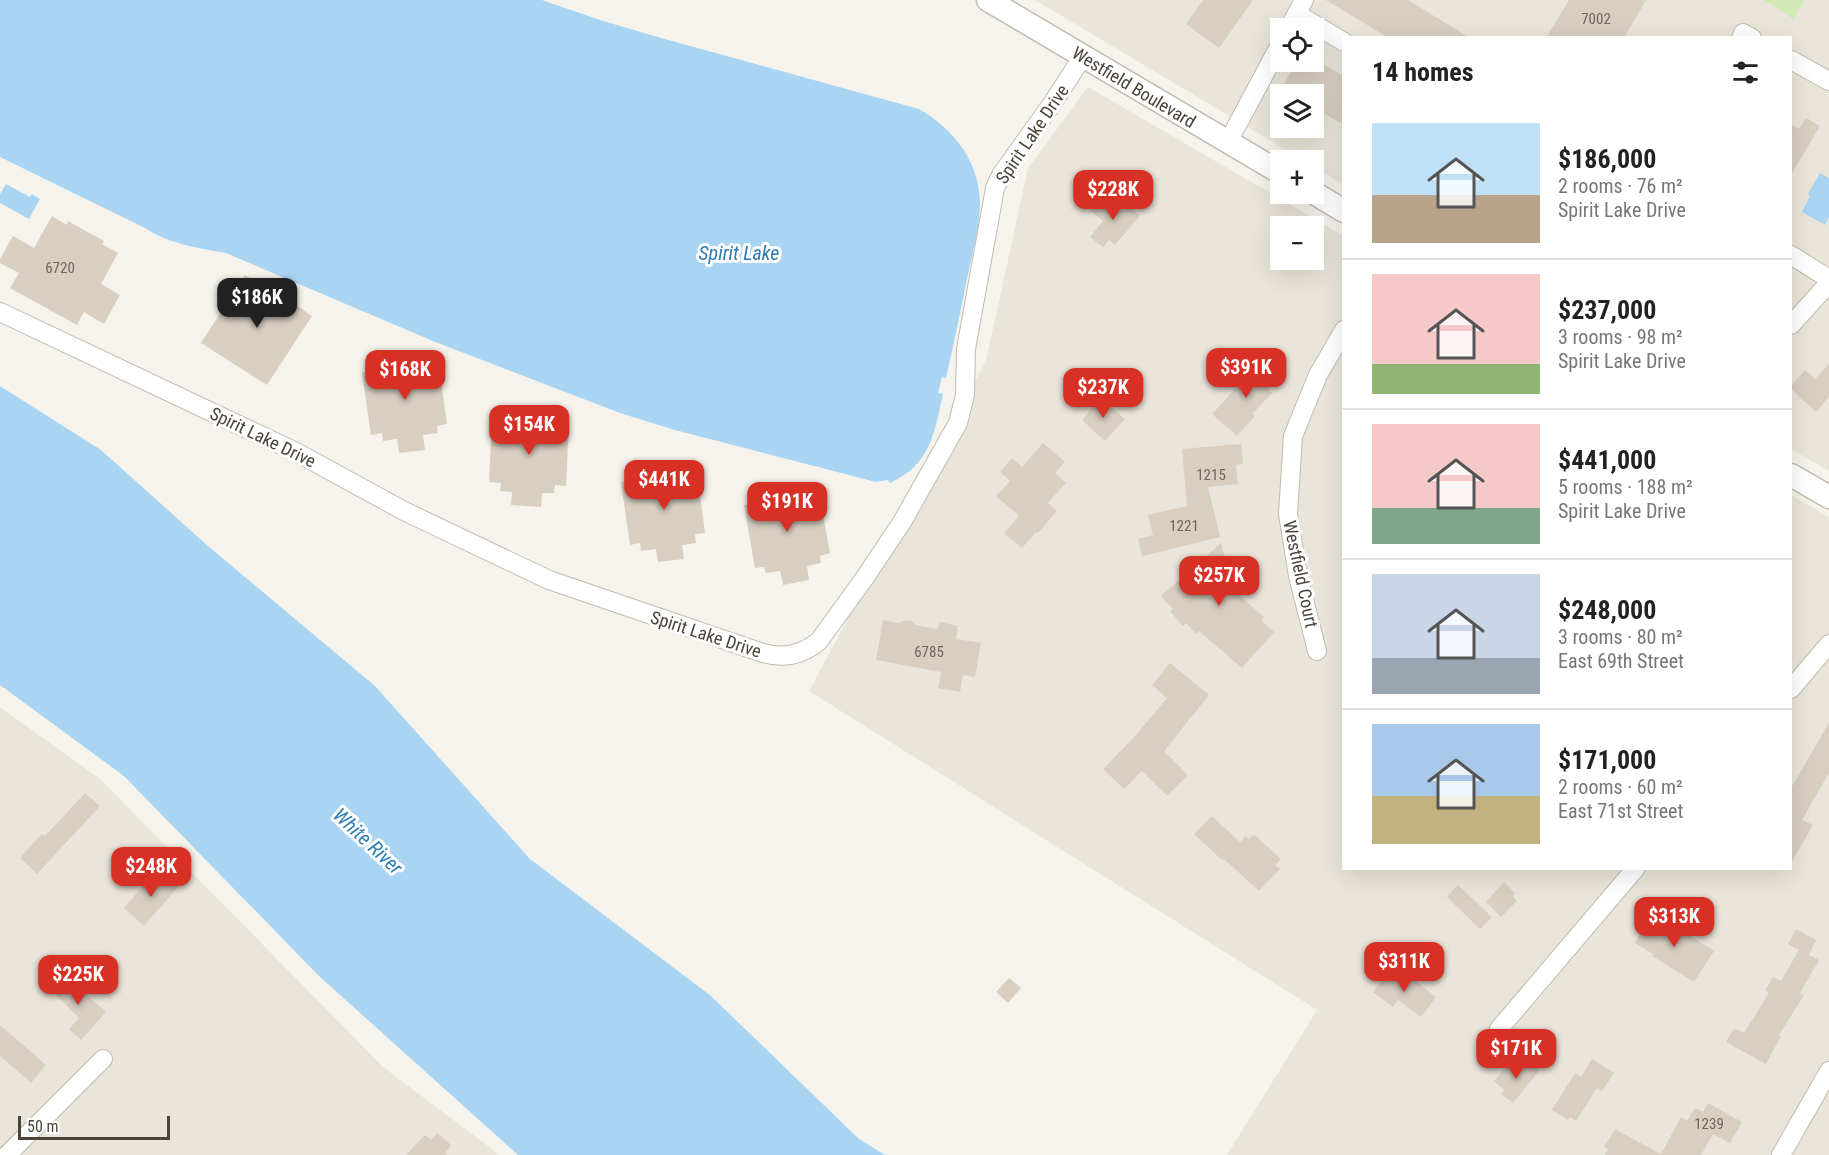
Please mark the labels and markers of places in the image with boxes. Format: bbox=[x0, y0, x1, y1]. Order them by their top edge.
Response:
pin: $228K bbox=[1071, 170, 1155, 221]
pin: $186K bbox=[215, 278, 299, 329]
pin: $391K bbox=[1204, 348, 1288, 399]
pin: $168K bbox=[363, 350, 447, 401]
pin: $237K bbox=[1061, 368, 1145, 419]
pin: $154K bbox=[487, 405, 571, 456]
pin: $441K bbox=[622, 460, 706, 511]
pin: $191K bbox=[745, 482, 829, 533]
pin: $257K bbox=[1177, 556, 1261, 607]
pin: $248K bbox=[109, 847, 193, 898]
pin: $313K bbox=[1632, 897, 1716, 948]
pin: $311K bbox=[1362, 942, 1446, 993]
pin: $225K bbox=[36, 955, 120, 1006]
pin: $171K bbox=[1474, 1029, 1558, 1080]

